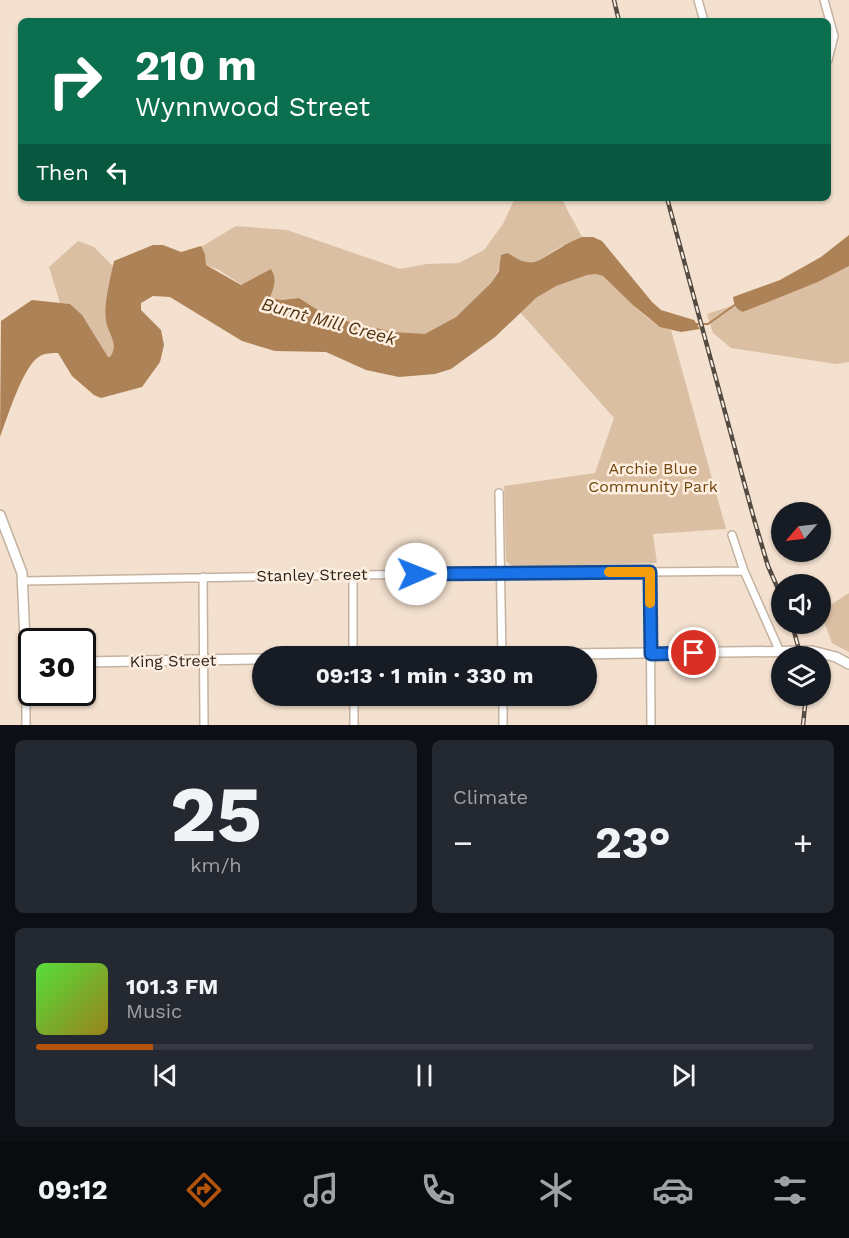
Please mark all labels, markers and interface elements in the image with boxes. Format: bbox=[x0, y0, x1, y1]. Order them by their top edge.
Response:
text: 210 m bbox=[135, 41, 257, 90]
icon: right bbox=[36, 42, 114, 120]
text: Wynnwood Street bbox=[135, 91, 370, 123]
icon: left bbox=[101, 156, 134, 189]
text: Then bbox=[36, 160, 89, 185]
water label: Burnt Mill Creek bbox=[259, 293, 400, 349]
park label: Archie Blue Community Park bbox=[588, 459, 718, 496]
north arrow bbox=[771, 502, 831, 562]
map controls bbox=[771, 502, 831, 706]
position arrow bbox=[384, 542, 448, 606]
street label: Stanley Street bbox=[256, 565, 368, 585]
button: sound bbox=[771, 574, 831, 634]
pin bbox=[668, 627, 719, 678]
speed limit sign: 30 bbox=[18, 628, 96, 706]
icon: arrive bbox=[677, 636, 710, 669]
button: layers bbox=[771, 646, 831, 706]
street label: King Street bbox=[129, 651, 217, 671]
text: 09:13 · 1 min · 330 m bbox=[316, 663, 533, 688]
text: 25 bbox=[170, 768, 262, 860]
text: Climate bbox=[453, 785, 528, 809]
text: 23° bbox=[595, 816, 671, 869]
text: − bbox=[453, 823, 473, 862]
text: + bbox=[793, 823, 813, 862]
text: km/h bbox=[190, 853, 242, 877]
text: 101.3 FM bbox=[126, 974, 218, 999]
text: Music bbox=[126, 999, 182, 1023]
icon: previous bbox=[149, 1059, 182, 1092]
icon: pause bbox=[408, 1059, 441, 1092]
icon: next bbox=[667, 1059, 700, 1092]
icon: directions bbox=[183, 1169, 225, 1211]
icon: music bbox=[300, 1169, 342, 1211]
icon: phone bbox=[417, 1169, 459, 1211]
icon: climate bbox=[535, 1169, 577, 1211]
icon: car bbox=[652, 1169, 694, 1211]
icon: filters bbox=[769, 1169, 811, 1211]
text: 09:12 bbox=[38, 1174, 108, 1206]

